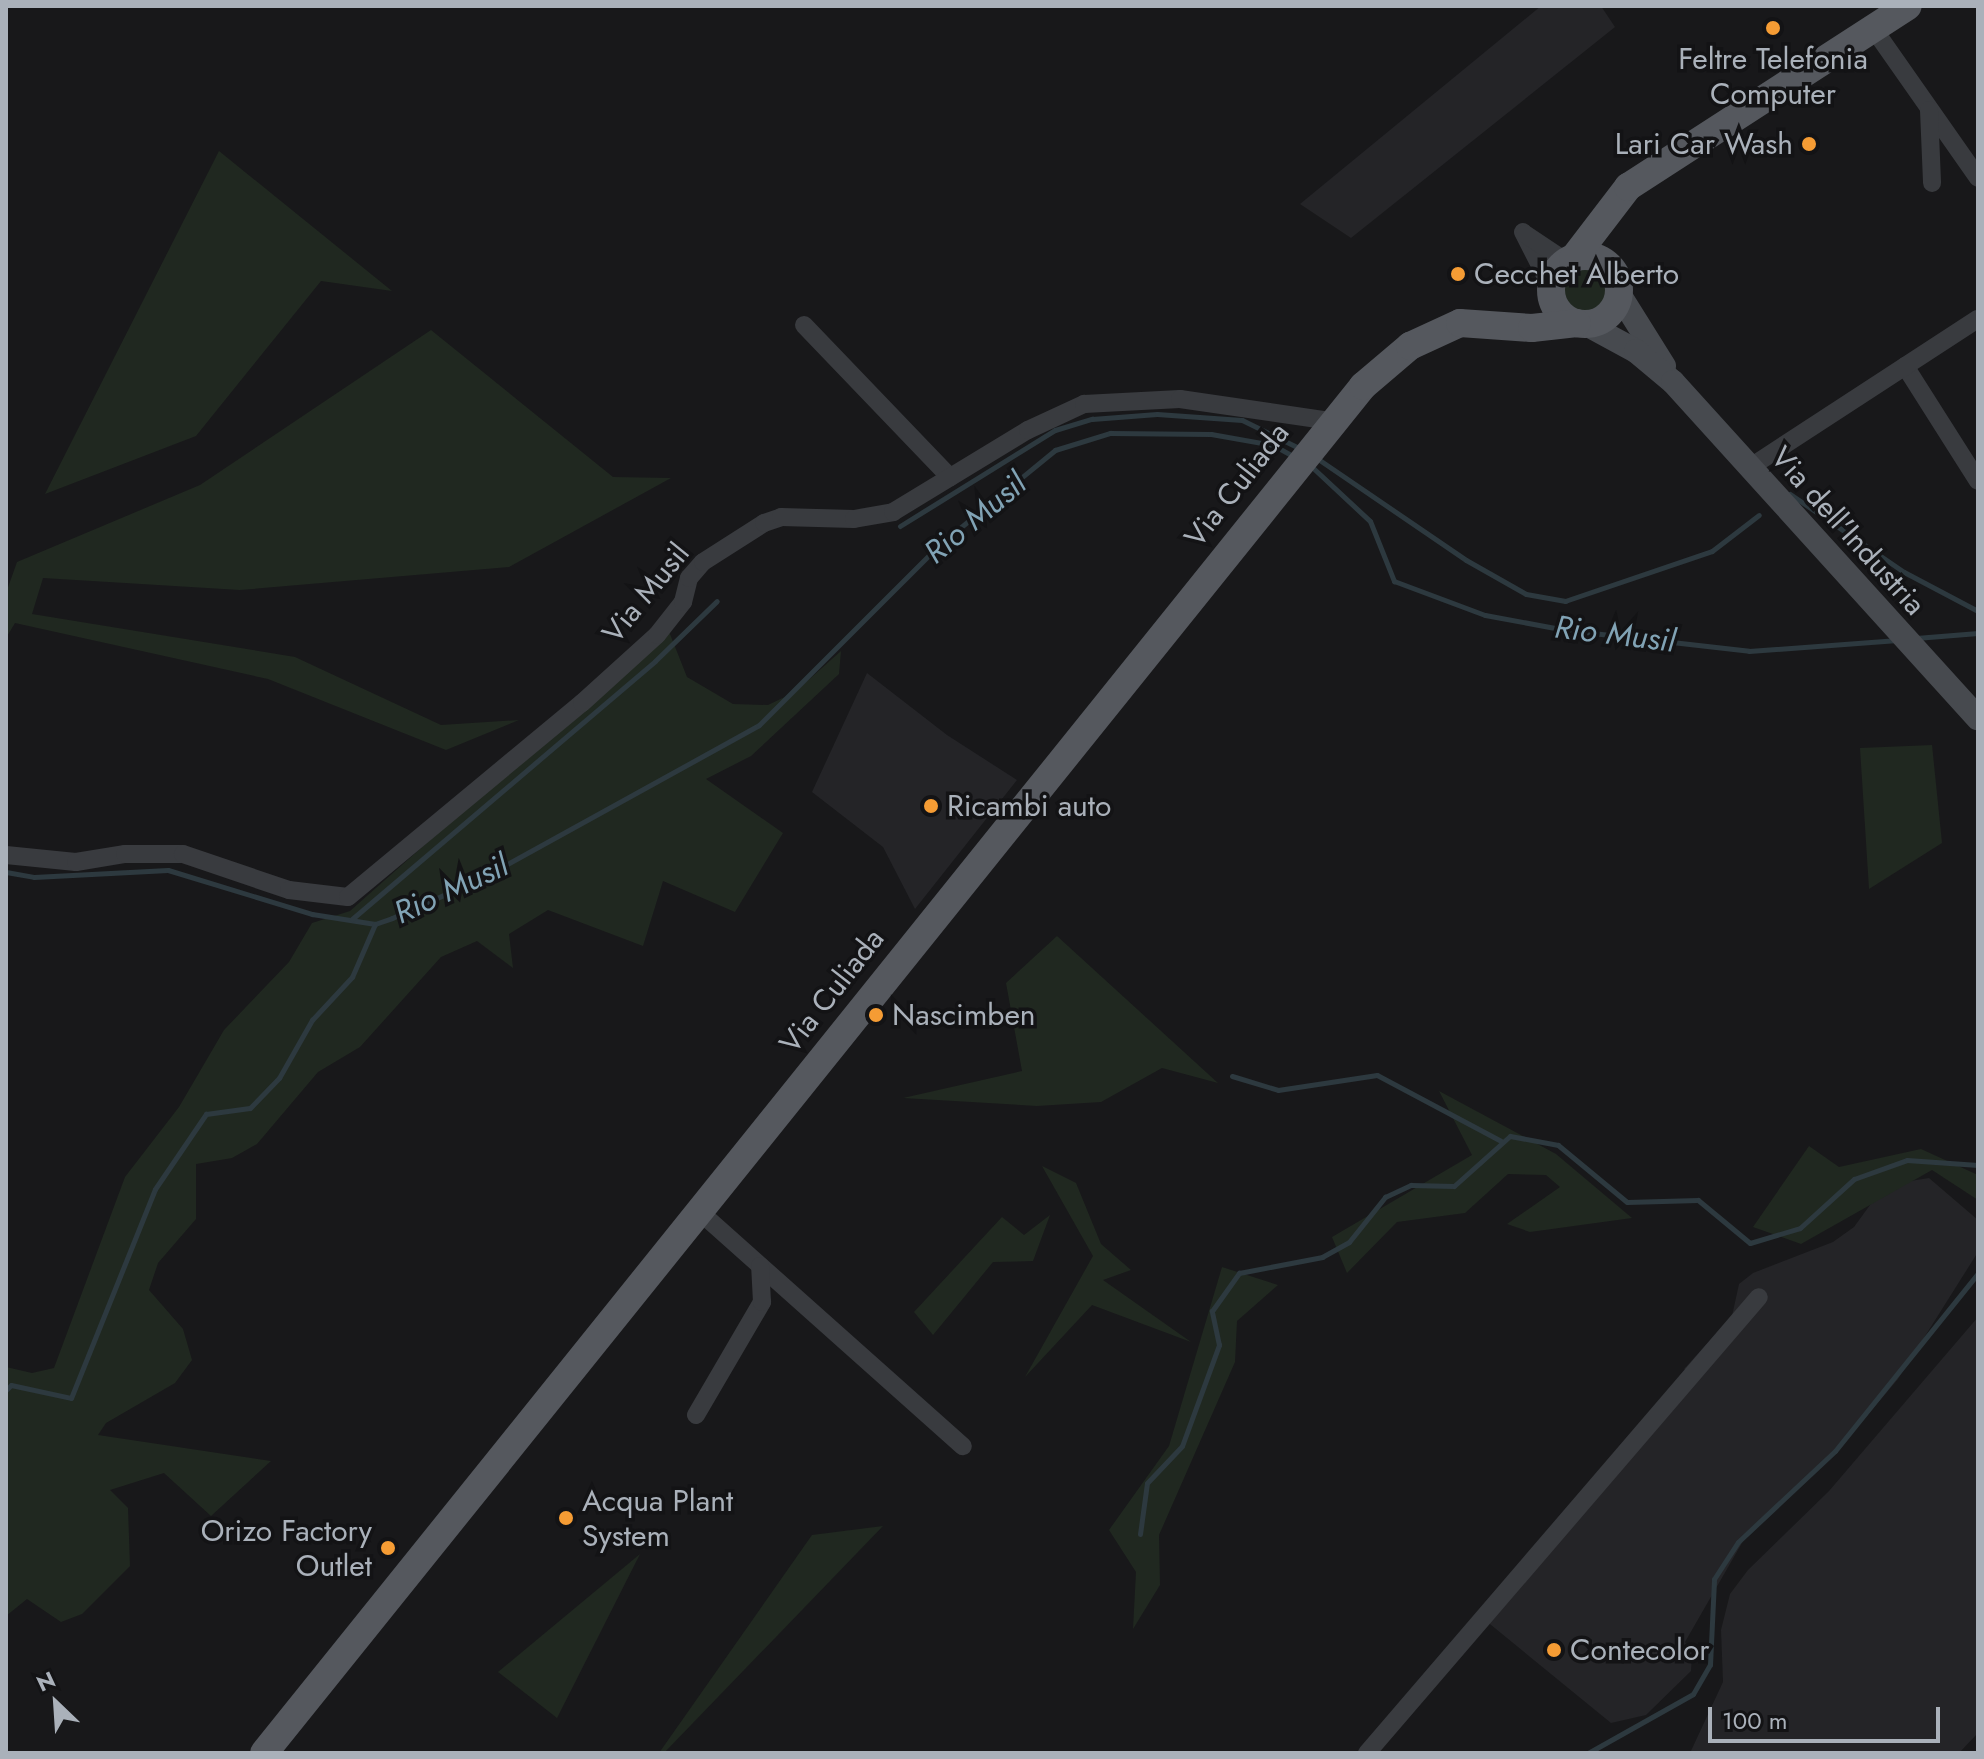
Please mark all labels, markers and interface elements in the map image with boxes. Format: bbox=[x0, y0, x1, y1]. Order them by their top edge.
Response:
marker: Feltre Telefonia Computer bbox=[1764, 19, 1782, 37]
place label: Feltre Telefonia Computer bbox=[1678, 41, 1868, 112]
place label: Lari Car Wash bbox=[1615, 126, 1793, 162]
marker: Lari Car Wash bbox=[1800, 135, 1818, 153]
place label: Cecchet Alberto bbox=[1474, 256, 1679, 292]
marker: Cecchet Alberto bbox=[1449, 265, 1467, 283]
street label: Via Culiada bbox=[1177, 416, 1297, 554]
street label: Via dell'Industria bbox=[1763, 440, 1933, 622]
water label: Rio Musil bbox=[916, 464, 1034, 572]
street label: Via Musil bbox=[595, 536, 697, 650]
water label: Rio Musil bbox=[1553, 608, 1677, 660]
place label: Ricambi auto bbox=[947, 788, 1111, 824]
marker: Ricambi auto bbox=[922, 797, 940, 815]
water label: Rio Musil bbox=[388, 846, 514, 932]
street label: Via Culiada bbox=[772, 922, 892, 1060]
place label: Nascimben bbox=[892, 997, 1036, 1033]
marker: Nascimben bbox=[867, 1006, 885, 1024]
place label: Acqua Plant System bbox=[582, 1483, 733, 1554]
marker: Acqua Plant System bbox=[557, 1509, 575, 1527]
place label: Orizo Factory Outlet bbox=[201, 1513, 372, 1584]
marker: Orizo Factory Outlet bbox=[379, 1539, 397, 1557]
place label: Contecolor bbox=[1570, 1632, 1710, 1668]
marker: Contecolor bbox=[1545, 1641, 1563, 1659]
north arrow bbox=[16, 1663, 96, 1743]
text: N bbox=[31, 1663, 61, 1699]
scale bar bbox=[1712, 1691, 1944, 1741]
text: 100 m bbox=[1722, 1703, 1788, 1738]

